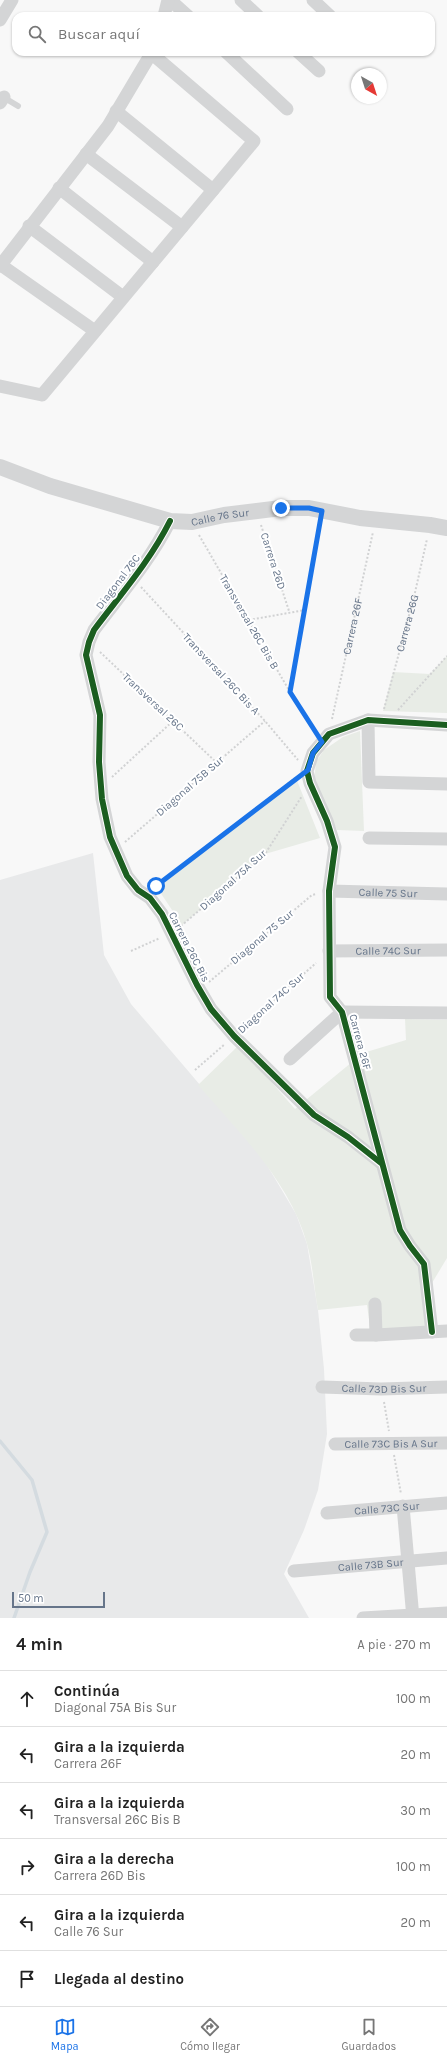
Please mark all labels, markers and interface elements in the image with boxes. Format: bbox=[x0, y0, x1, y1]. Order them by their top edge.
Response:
search box bbox=[12, 12, 435, 56]
icon: search bbox=[26, 23, 48, 45]
text: Buscar aquí bbox=[58, 25, 140, 43]
north arrow bbox=[351, 68, 387, 104]
route end bbox=[272, 499, 290, 517]
street label: Calle 76 Sur bbox=[190, 505, 250, 529]
street label: Carrera 26D bbox=[258, 531, 288, 591]
street label: Diagonal 76C bbox=[93, 552, 143, 612]
street label: Transversal 26C Bis B bbox=[217, 572, 282, 672]
street label: Carrera 26G bbox=[393, 593, 421, 653]
street label: Carrera 26F bbox=[340, 596, 365, 656]
street label: Transversal 26C Bis A bbox=[180, 631, 263, 718]
street label: Transversal 26C bbox=[120, 670, 187, 734]
street label: Diagonal 75B Sur bbox=[154, 753, 226, 819]
street label: Diagonal 75A Sur bbox=[197, 847, 269, 913]
route start bbox=[147, 877, 165, 895]
street label: Calle 75 Sur bbox=[359, 885, 417, 900]
street label: Diagonal 75 Sur bbox=[228, 907, 296, 967]
street label: Carrera 26C Bis bbox=[166, 910, 212, 984]
street label: Calle 74C Sur bbox=[355, 944, 421, 957]
street label: Diagonal 74C Sur bbox=[235, 970, 307, 1036]
street label: Carrera 26F bbox=[346, 1013, 374, 1072]
street label: Calle 73D Bis Sur bbox=[341, 1381, 427, 1396]
street label: Calle 73C Bis A Sur bbox=[344, 1437, 438, 1450]
street label: Calle 73C Sur bbox=[354, 1499, 420, 1517]
street label: Calle 73B Sur bbox=[337, 1555, 404, 1574]
scale bar bbox=[12, 1590, 105, 1609]
text: 50 m bbox=[18, 1592, 44, 1605]
text: 4 min bbox=[16, 1634, 63, 1654]
text: A pie · 270 m bbox=[357, 1637, 431, 1652]
text: Continúa bbox=[54, 1682, 120, 1700]
icon: ahead bbox=[16, 1688, 38, 1710]
text: 100 m bbox=[396, 1691, 431, 1706]
text: Diagonal 75A Bis Sur bbox=[54, 1700, 176, 1715]
text: Gira a la izquierda bbox=[54, 1738, 185, 1756]
icon: left bbox=[16, 1744, 38, 1766]
text: 20 m bbox=[401, 1747, 431, 1762]
text: Carrera 26F bbox=[54, 1756, 122, 1771]
text: Gira a la izquierda bbox=[54, 1794, 185, 1812]
icon: left bbox=[16, 1800, 38, 1822]
text: 30 m bbox=[400, 1803, 431, 1818]
text: Transversal 26C Bis B bbox=[54, 1812, 181, 1827]
text: Gira a la derecha bbox=[54, 1850, 174, 1868]
icon: right bbox=[16, 1856, 38, 1878]
text: 100 m bbox=[396, 1859, 431, 1874]
text: Carrera 26D Bis bbox=[54, 1868, 146, 1883]
text: Gira a la izquierda bbox=[54, 1906, 185, 1924]
icon: left bbox=[16, 1912, 38, 1934]
text: 20 m bbox=[401, 1915, 431, 1930]
text: Calle 76 Sur bbox=[54, 1924, 123, 1939]
icon: arrive bbox=[16, 1968, 38, 1990]
text: Llegada al destino bbox=[54, 1970, 184, 1988]
tab: Mapa bbox=[51, 2016, 79, 2053]
tab: Cómo llegar bbox=[180, 2016, 240, 2053]
tab: Guardados bbox=[342, 2016, 396, 2053]

